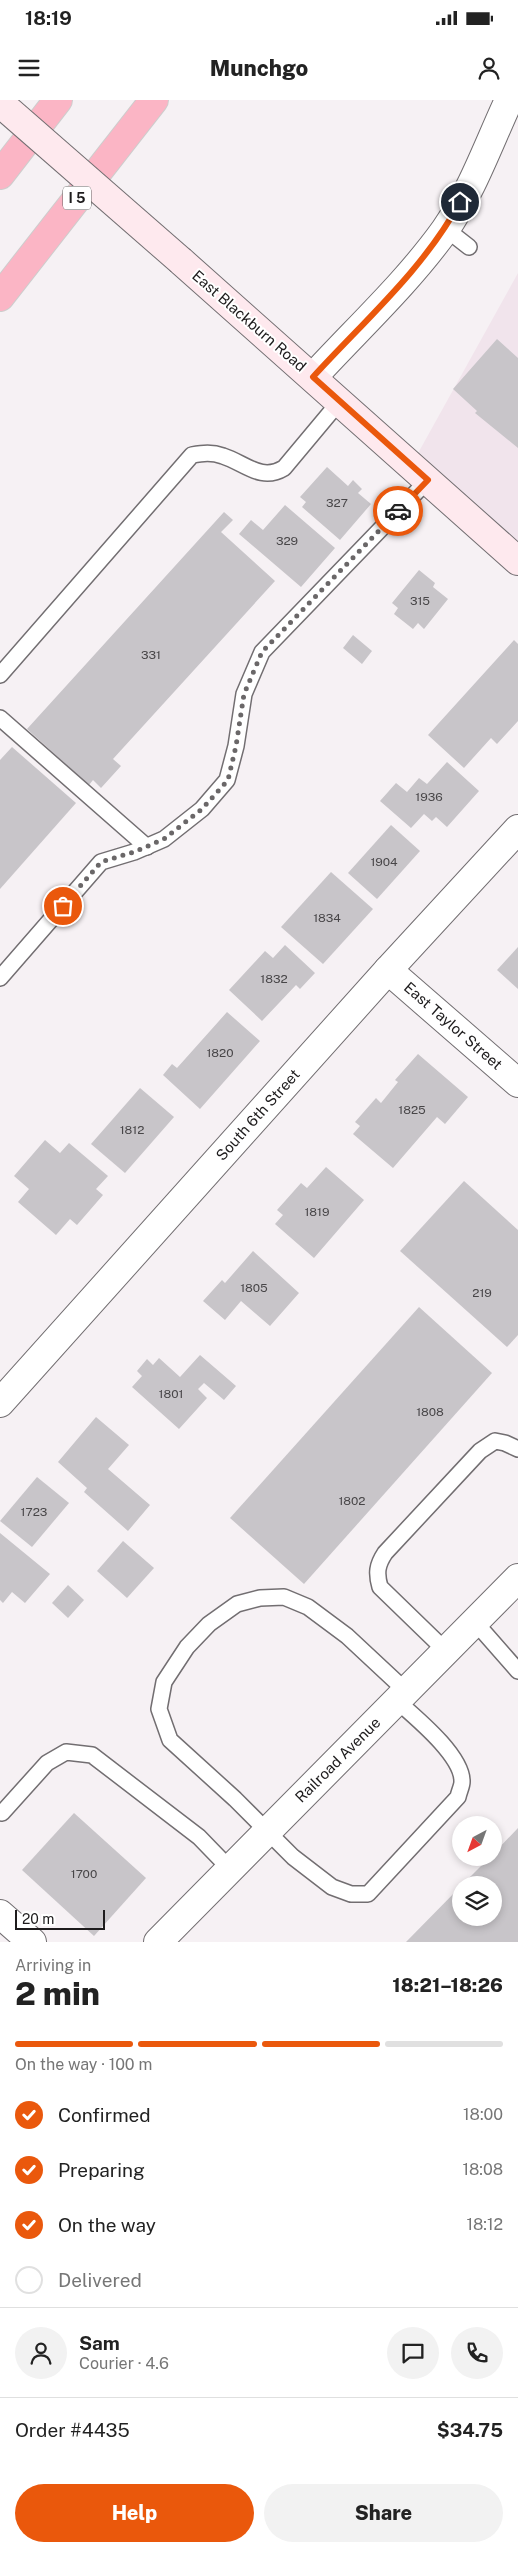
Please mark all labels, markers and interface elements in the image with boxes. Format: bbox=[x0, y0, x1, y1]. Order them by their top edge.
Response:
text: 18:19 bbox=[25, 7, 72, 29]
icon: menu bbox=[15, 54, 43, 82]
icon: person bbox=[475, 54, 503, 82]
text: Munchgo bbox=[210, 55, 308, 81]
pin bbox=[439, 181, 481, 223]
road number: I 5 bbox=[63, 186, 91, 210]
icon: home bbox=[446, 188, 474, 216]
street label: East Blackburn Road bbox=[189, 267, 310, 375]
courier bbox=[373, 486, 423, 536]
house number: 327 bbox=[326, 496, 348, 510]
icon: car bbox=[384, 497, 412, 525]
house number: 329 bbox=[276, 534, 298, 548]
house number: 315 bbox=[410, 594, 430, 608]
house number: 331 bbox=[141, 648, 161, 662]
house number: 1936 bbox=[415, 790, 443, 804]
house number: 1904 bbox=[370, 855, 398, 869]
pin bbox=[42, 885, 84, 927]
icon: bag bbox=[49, 892, 77, 920]
house number: 1834 bbox=[313, 911, 341, 925]
house number: 1832 bbox=[260, 972, 288, 986]
street label: East Taylor Street bbox=[401, 978, 506, 1073]
house number: 1820 bbox=[206, 1046, 234, 1060]
street label: South 6th Street bbox=[212, 1066, 303, 1164]
house number: 1825 bbox=[398, 1103, 426, 1117]
house number: 1812 bbox=[120, 1123, 144, 1137]
house number: 1819 bbox=[304, 1205, 330, 1219]
house number: 1805 bbox=[240, 1281, 268, 1295]
house number: 219 bbox=[472, 1286, 492, 1300]
house number: 1801 bbox=[159, 1387, 183, 1401]
house number: 1808 bbox=[416, 1405, 444, 1419]
house number: 1802 bbox=[338, 1494, 366, 1508]
house number: 1723 bbox=[21, 1505, 47, 1519]
street label: Railroad Avenue bbox=[292, 1714, 384, 1806]
north arrow bbox=[452, 1816, 502, 1866]
map controls bbox=[452, 1816, 502, 1926]
house number: 1700 bbox=[71, 1867, 97, 1881]
button: layers bbox=[452, 1876, 502, 1926]
scale bar bbox=[15, 1907, 105, 1930]
text: 20 m bbox=[22, 1911, 54, 1927]
text: Arriving in bbox=[15, 1956, 91, 1975]
text: 18:21–18:26 bbox=[392, 1974, 503, 1996]
text: 2 min bbox=[15, 1975, 100, 2012]
text: On the way · 100 m bbox=[15, 2055, 152, 2074]
icon: check bbox=[15, 2101, 43, 2129]
text: Confirmed bbox=[58, 2104, 151, 2126]
text: 18:00 bbox=[463, 2105, 503, 2124]
icon: check bbox=[15, 2156, 43, 2184]
text: Preparing bbox=[58, 2159, 145, 2181]
text: 18:08 bbox=[462, 2160, 503, 2179]
icon: check bbox=[15, 2211, 43, 2239]
text: On the way bbox=[58, 2214, 156, 2236]
text: 18:12 bbox=[466, 2215, 503, 2234]
text: Delivered bbox=[58, 2269, 142, 2291]
button: person bbox=[15, 2327, 67, 2379]
button: chat bbox=[387, 2327, 439, 2379]
button: phone bbox=[451, 2327, 503, 2379]
text: Sam bbox=[79, 2332, 120, 2354]
text: Courier · 4.6 bbox=[79, 2354, 169, 2373]
text: Order #4435 bbox=[15, 2419, 130, 2441]
text: $34.75 bbox=[437, 2419, 503, 2441]
button: Help bbox=[15, 2484, 254, 2542]
button: Share bbox=[264, 2484, 503, 2542]

